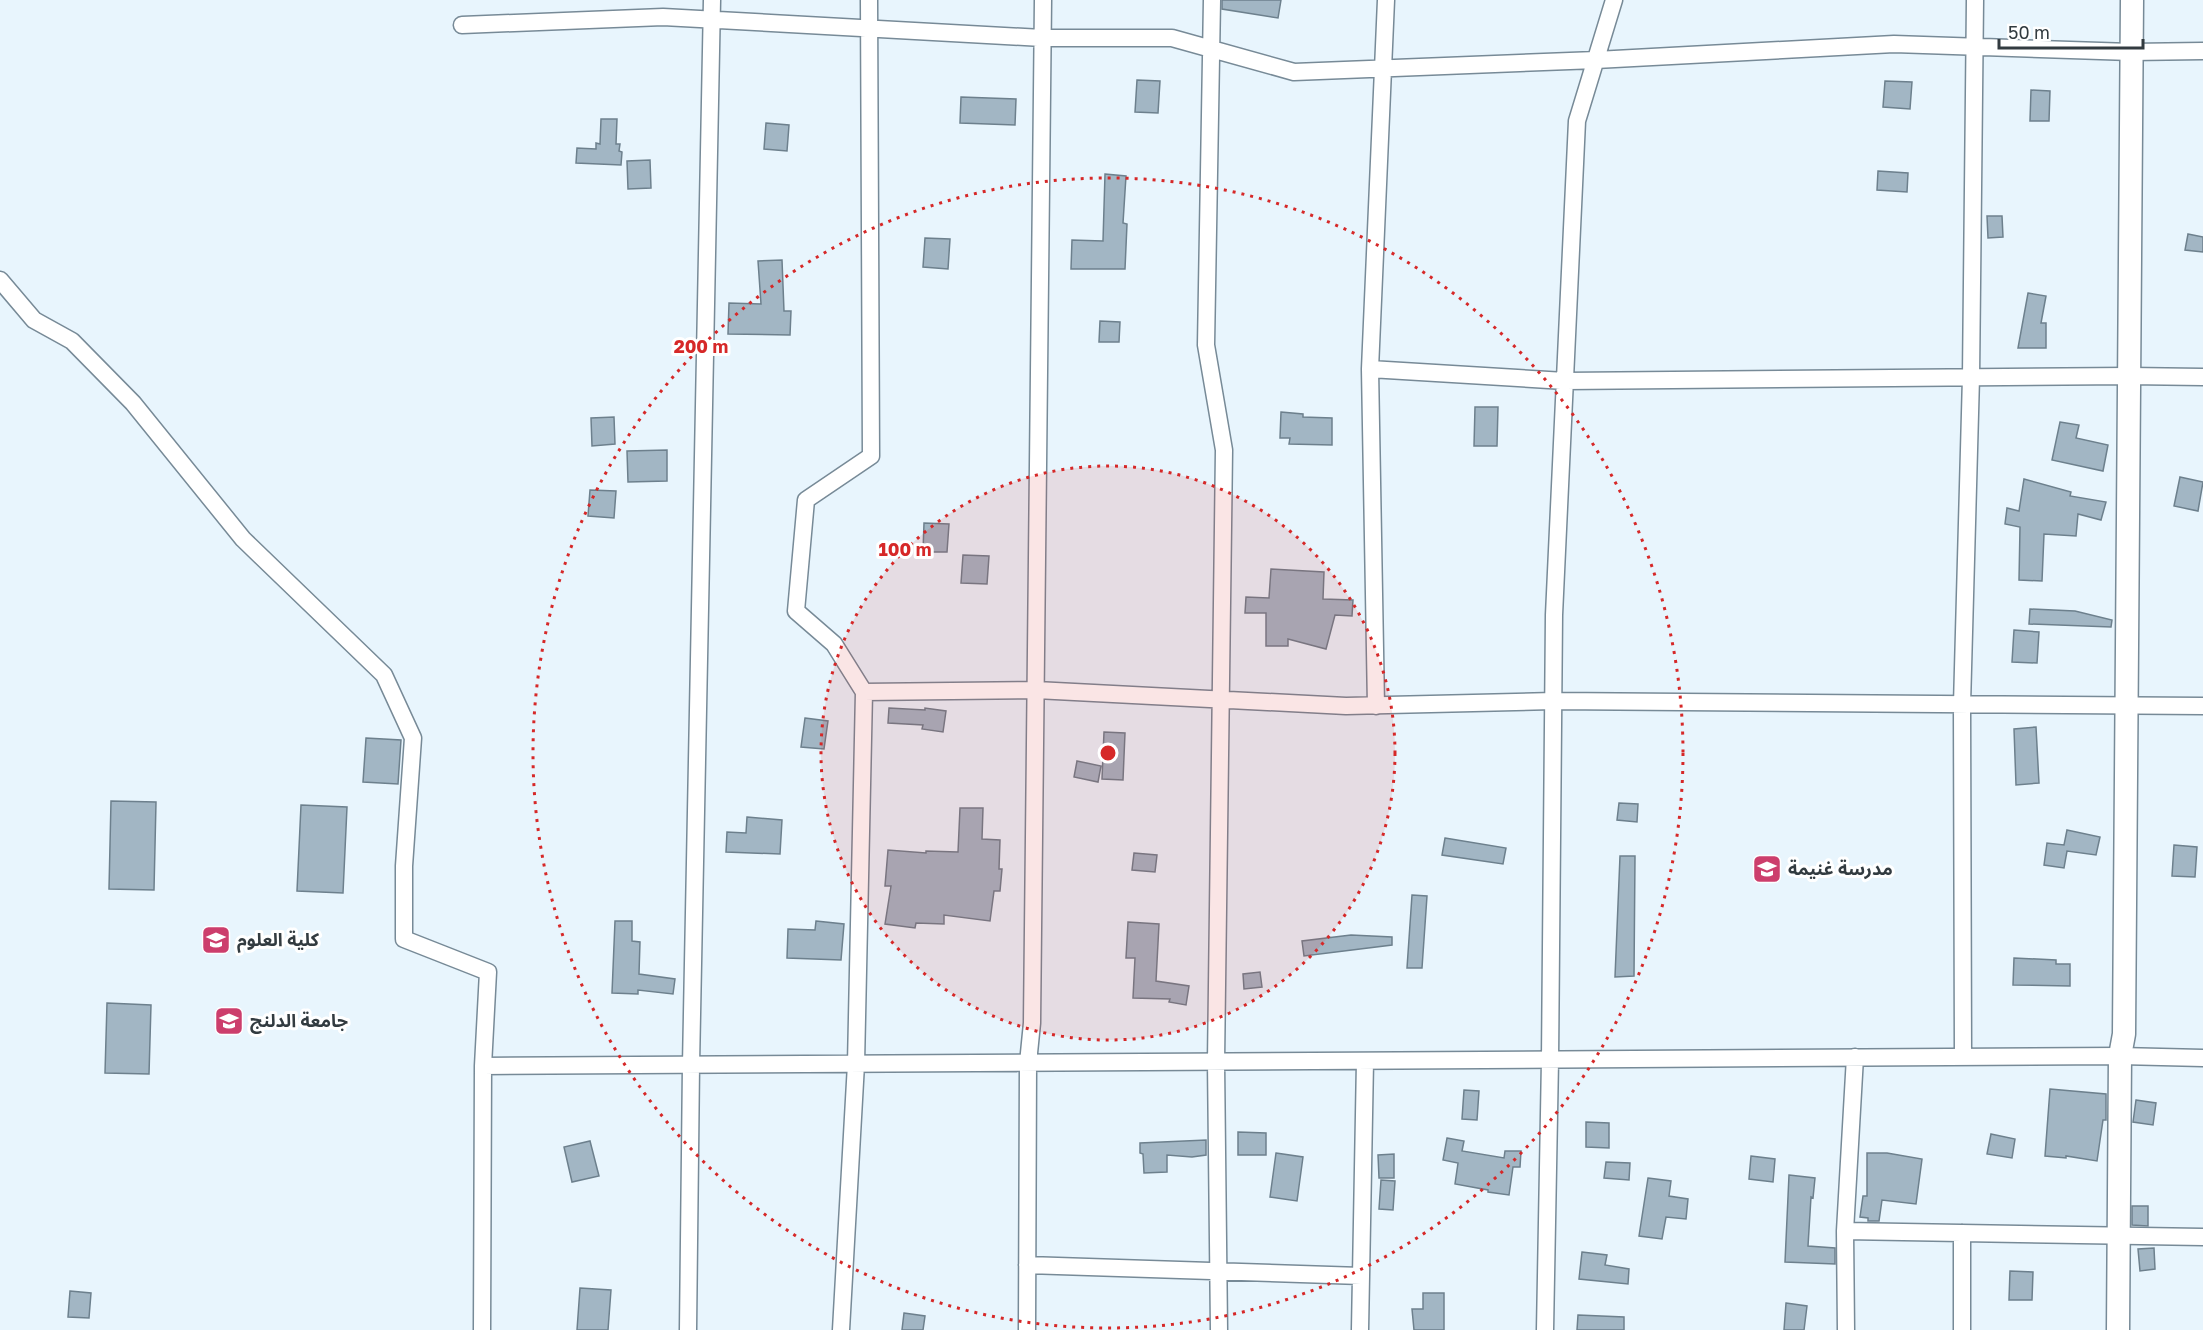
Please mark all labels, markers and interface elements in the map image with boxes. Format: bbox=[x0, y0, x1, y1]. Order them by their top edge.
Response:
scale bar bbox=[1999, 12, 2143, 50]
text: 50 m bbox=[2008, 21, 2050, 43]
text: 200 m bbox=[674, 335, 728, 357]
text: 100 m bbox=[879, 538, 931, 560]
centre of rings bbox=[1098, 743, 1118, 763]
school or university icon: مدرسة غنيمة bbox=[1751, 853, 1783, 885]
place label: مدرسة غنيمة bbox=[1788, 857, 1893, 880]
school or university icon: كلية العلوم bbox=[200, 924, 232, 956]
place label: كلية العلوم bbox=[237, 928, 320, 953]
school or university icon: جامعة الدلنج bbox=[213, 1005, 245, 1037]
place label: جامعة الدلنج bbox=[250, 1009, 348, 1034]

